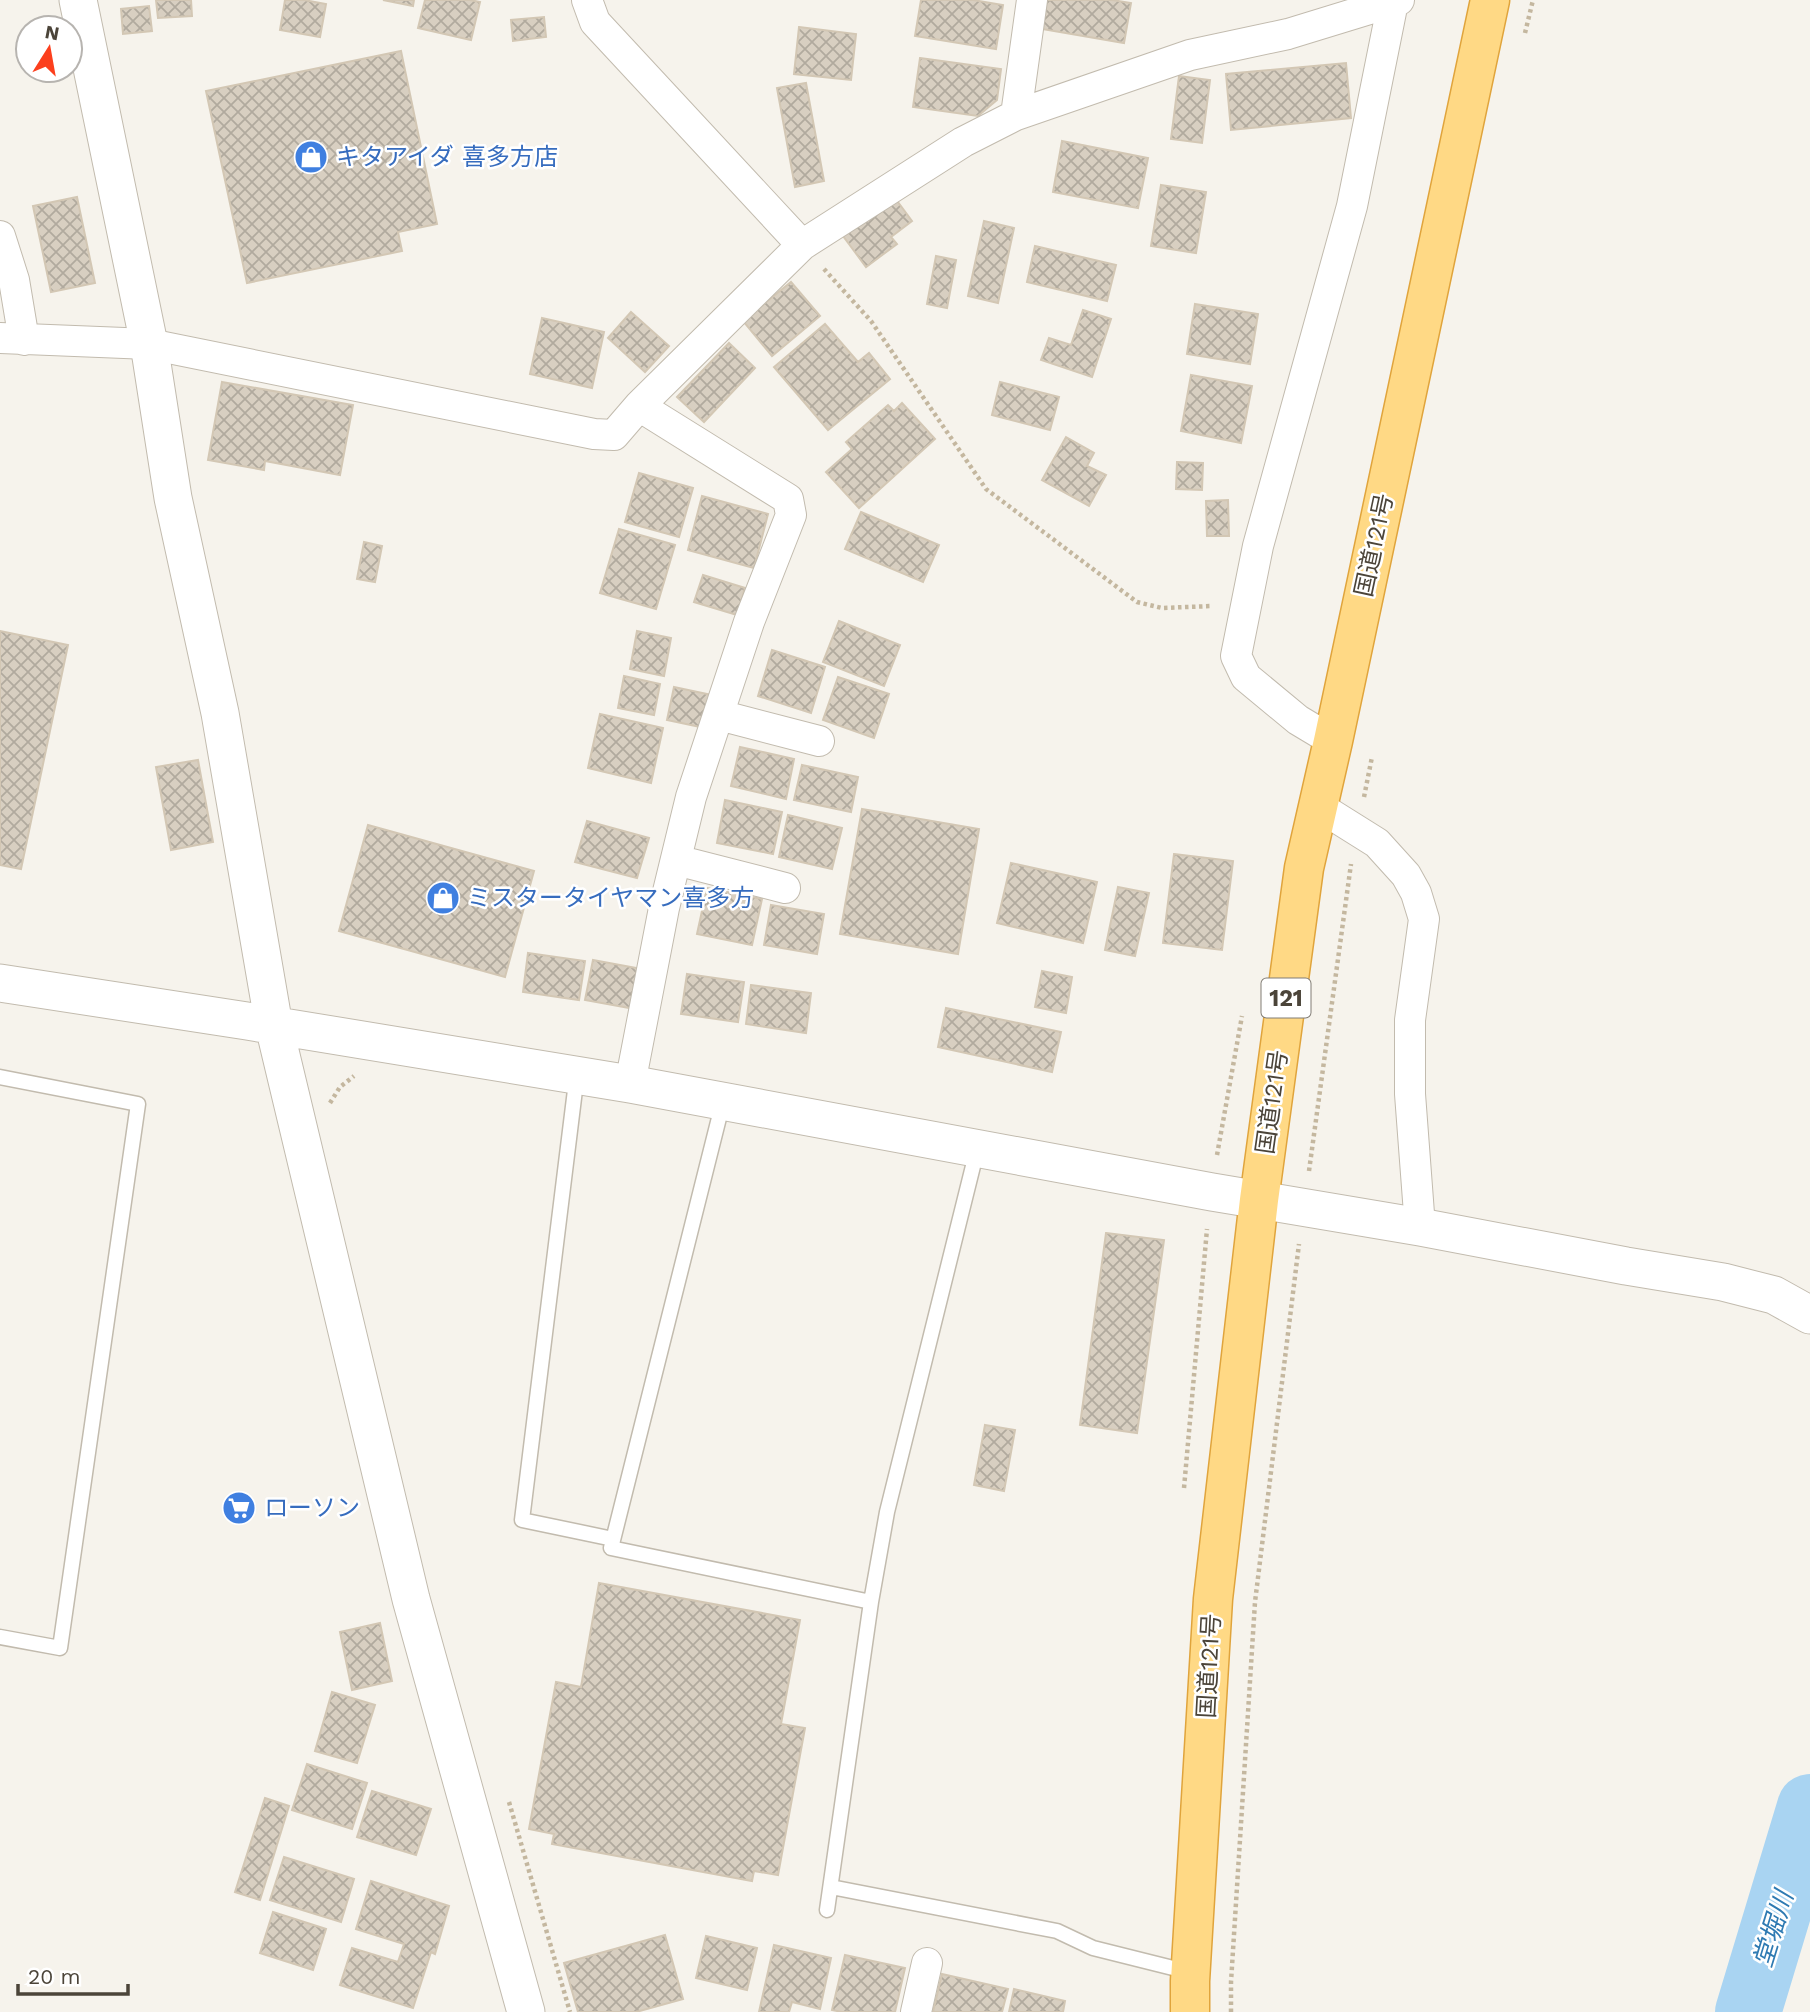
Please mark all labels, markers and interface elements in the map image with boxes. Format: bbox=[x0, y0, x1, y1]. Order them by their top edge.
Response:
north arrow bbox=[14, 14, 84, 84]
text: N bbox=[43, 20, 61, 45]
shop icon: キタアイダ 喜多方店 bbox=[292, 138, 330, 176]
place label: キタアイダ 喜多方店 bbox=[336, 143, 558, 171]
street label: 国道121号 bbox=[1349, 491, 1399, 599]
shop icon: ミスタータイヤマン喜多方 bbox=[424, 879, 462, 917]
place label: ミスタータイヤマン喜多方 bbox=[467, 884, 754, 912]
road number: 121 bbox=[1262, 979, 1310, 1018]
street label: 国道121号 bbox=[1251, 1048, 1293, 1156]
supermarket icon: ローソン bbox=[220, 1489, 258, 1527]
place label: ローソン bbox=[264, 1494, 360, 1522]
street label: 国道121号 bbox=[1192, 1613, 1226, 1719]
water label: 堂堀川 bbox=[1747, 1884, 1800, 1971]
scale bar bbox=[18, 1952, 128, 1996]
text: 20 m bbox=[28, 1964, 80, 1989]

